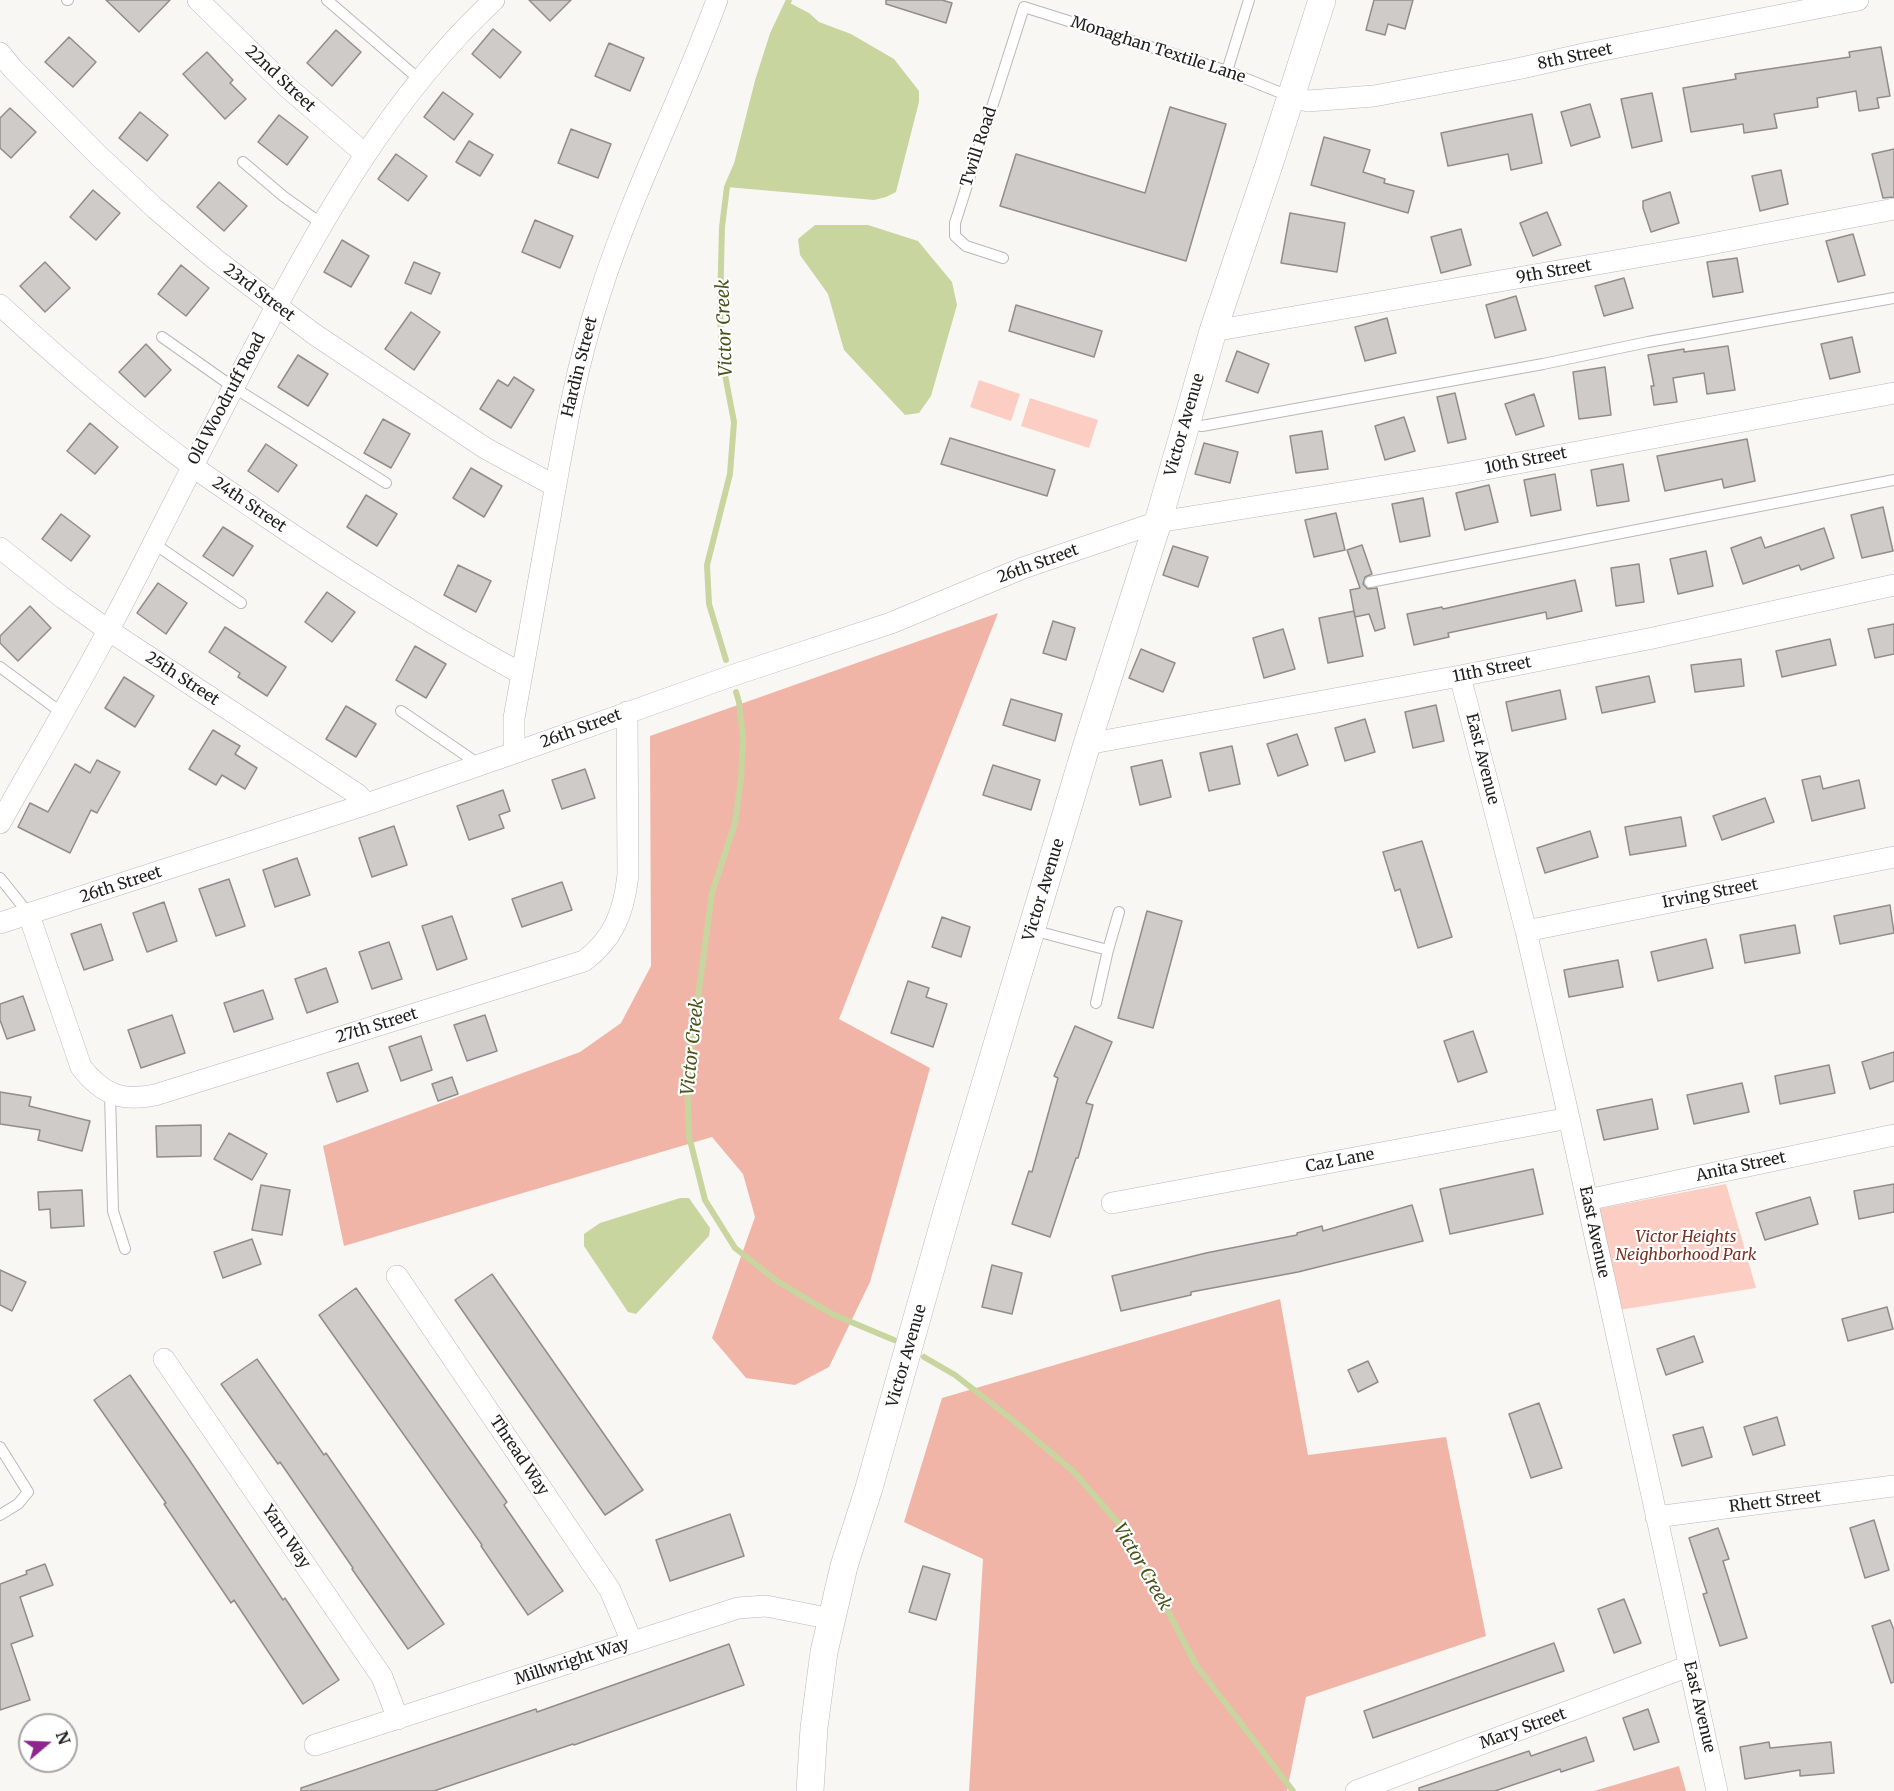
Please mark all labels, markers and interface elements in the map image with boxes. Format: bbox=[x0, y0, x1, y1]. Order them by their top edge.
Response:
street label: Monaghan Textile Lane bbox=[1068, 13, 1248, 87]
street label: 8th Street bbox=[1536, 40, 1614, 74]
street label: 22nd Street bbox=[241, 42, 319, 116]
street label: Twill Road bbox=[957, 105, 1001, 189]
street label: 9th Street bbox=[1515, 256, 1593, 288]
street label: 23rd Street bbox=[220, 260, 298, 326]
water label: Victor Creek bbox=[713, 279, 737, 377]
street label: Hardin Street bbox=[558, 315, 602, 419]
street label: Old Woodruff Road bbox=[184, 330, 270, 468]
street label: Victor Avenue bbox=[1161, 371, 1209, 479]
street label: 10th Street bbox=[1483, 444, 1569, 478]
street label: 24th Street bbox=[208, 473, 290, 537]
street label: 26th Street bbox=[995, 540, 1081, 588]
street label: 25th Street bbox=[142, 648, 222, 710]
street label: 11th Street bbox=[1451, 653, 1533, 687]
street label: 26th Street bbox=[538, 705, 624, 753]
street label: East Avenue bbox=[1461, 711, 1503, 807]
street label: Victor Avenue bbox=[1019, 836, 1069, 944]
street label: 26th Street bbox=[78, 863, 164, 907]
street label: Irving Street bbox=[1660, 875, 1760, 913]
water label: Victor Creek bbox=[677, 998, 709, 1096]
street label: 27th Street bbox=[334, 1005, 420, 1047]
street label: Caz Lane bbox=[1304, 1145, 1376, 1177]
street label: Anita Street bbox=[1694, 1148, 1788, 1186]
street label: East Avenue bbox=[1575, 1184, 1613, 1280]
park label: Victor Heights Neighborhood Park bbox=[1616, 1227, 1756, 1265]
street label: Victor Avenue bbox=[883, 1302, 931, 1410]
street label: Thread Way bbox=[485, 1413, 553, 1499]
street label: Rhett Street bbox=[1728, 1487, 1822, 1517]
street label: Yarn Way bbox=[258, 1502, 314, 1572]
water label: Victor Creek bbox=[1108, 1520, 1176, 1614]
street label: Millwright Way bbox=[512, 1634, 632, 1690]
street label: East Avenue bbox=[1679, 1659, 1719, 1755]
street label: Mary Street bbox=[1477, 1704, 1569, 1754]
north arrow bbox=[18, 1713, 78, 1773]
text: N bbox=[52, 1729, 75, 1747]

